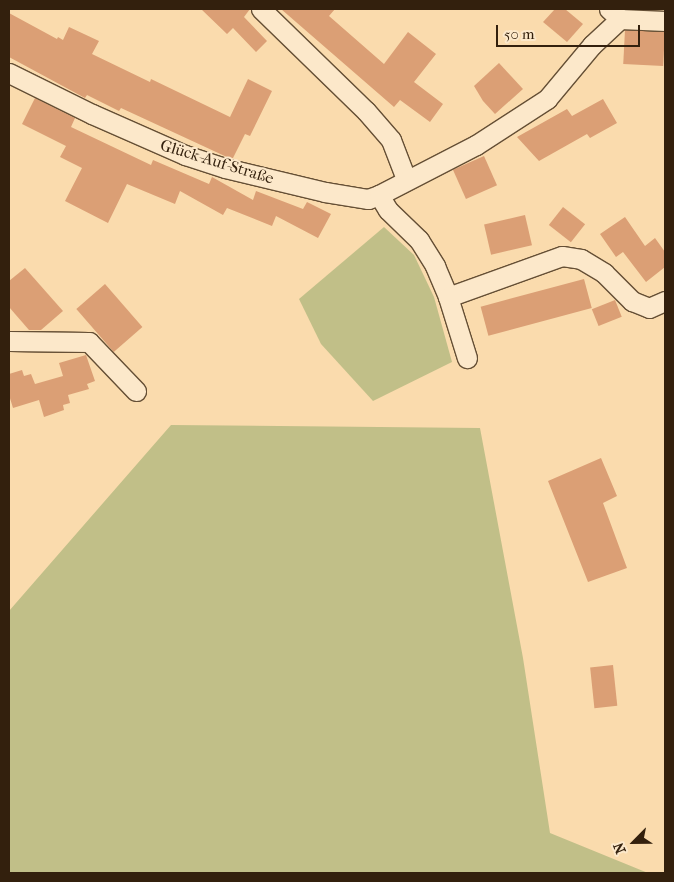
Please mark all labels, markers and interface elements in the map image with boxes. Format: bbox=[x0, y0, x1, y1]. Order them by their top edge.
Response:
scale bar bbox=[499, 15, 643, 47]
text: 50 m bbox=[504, 25, 534, 43]
street label: Glück-Auf-Straße bbox=[158, 136, 276, 188]
north arrow bbox=[609, 817, 659, 867]
text: N bbox=[610, 840, 630, 856]

